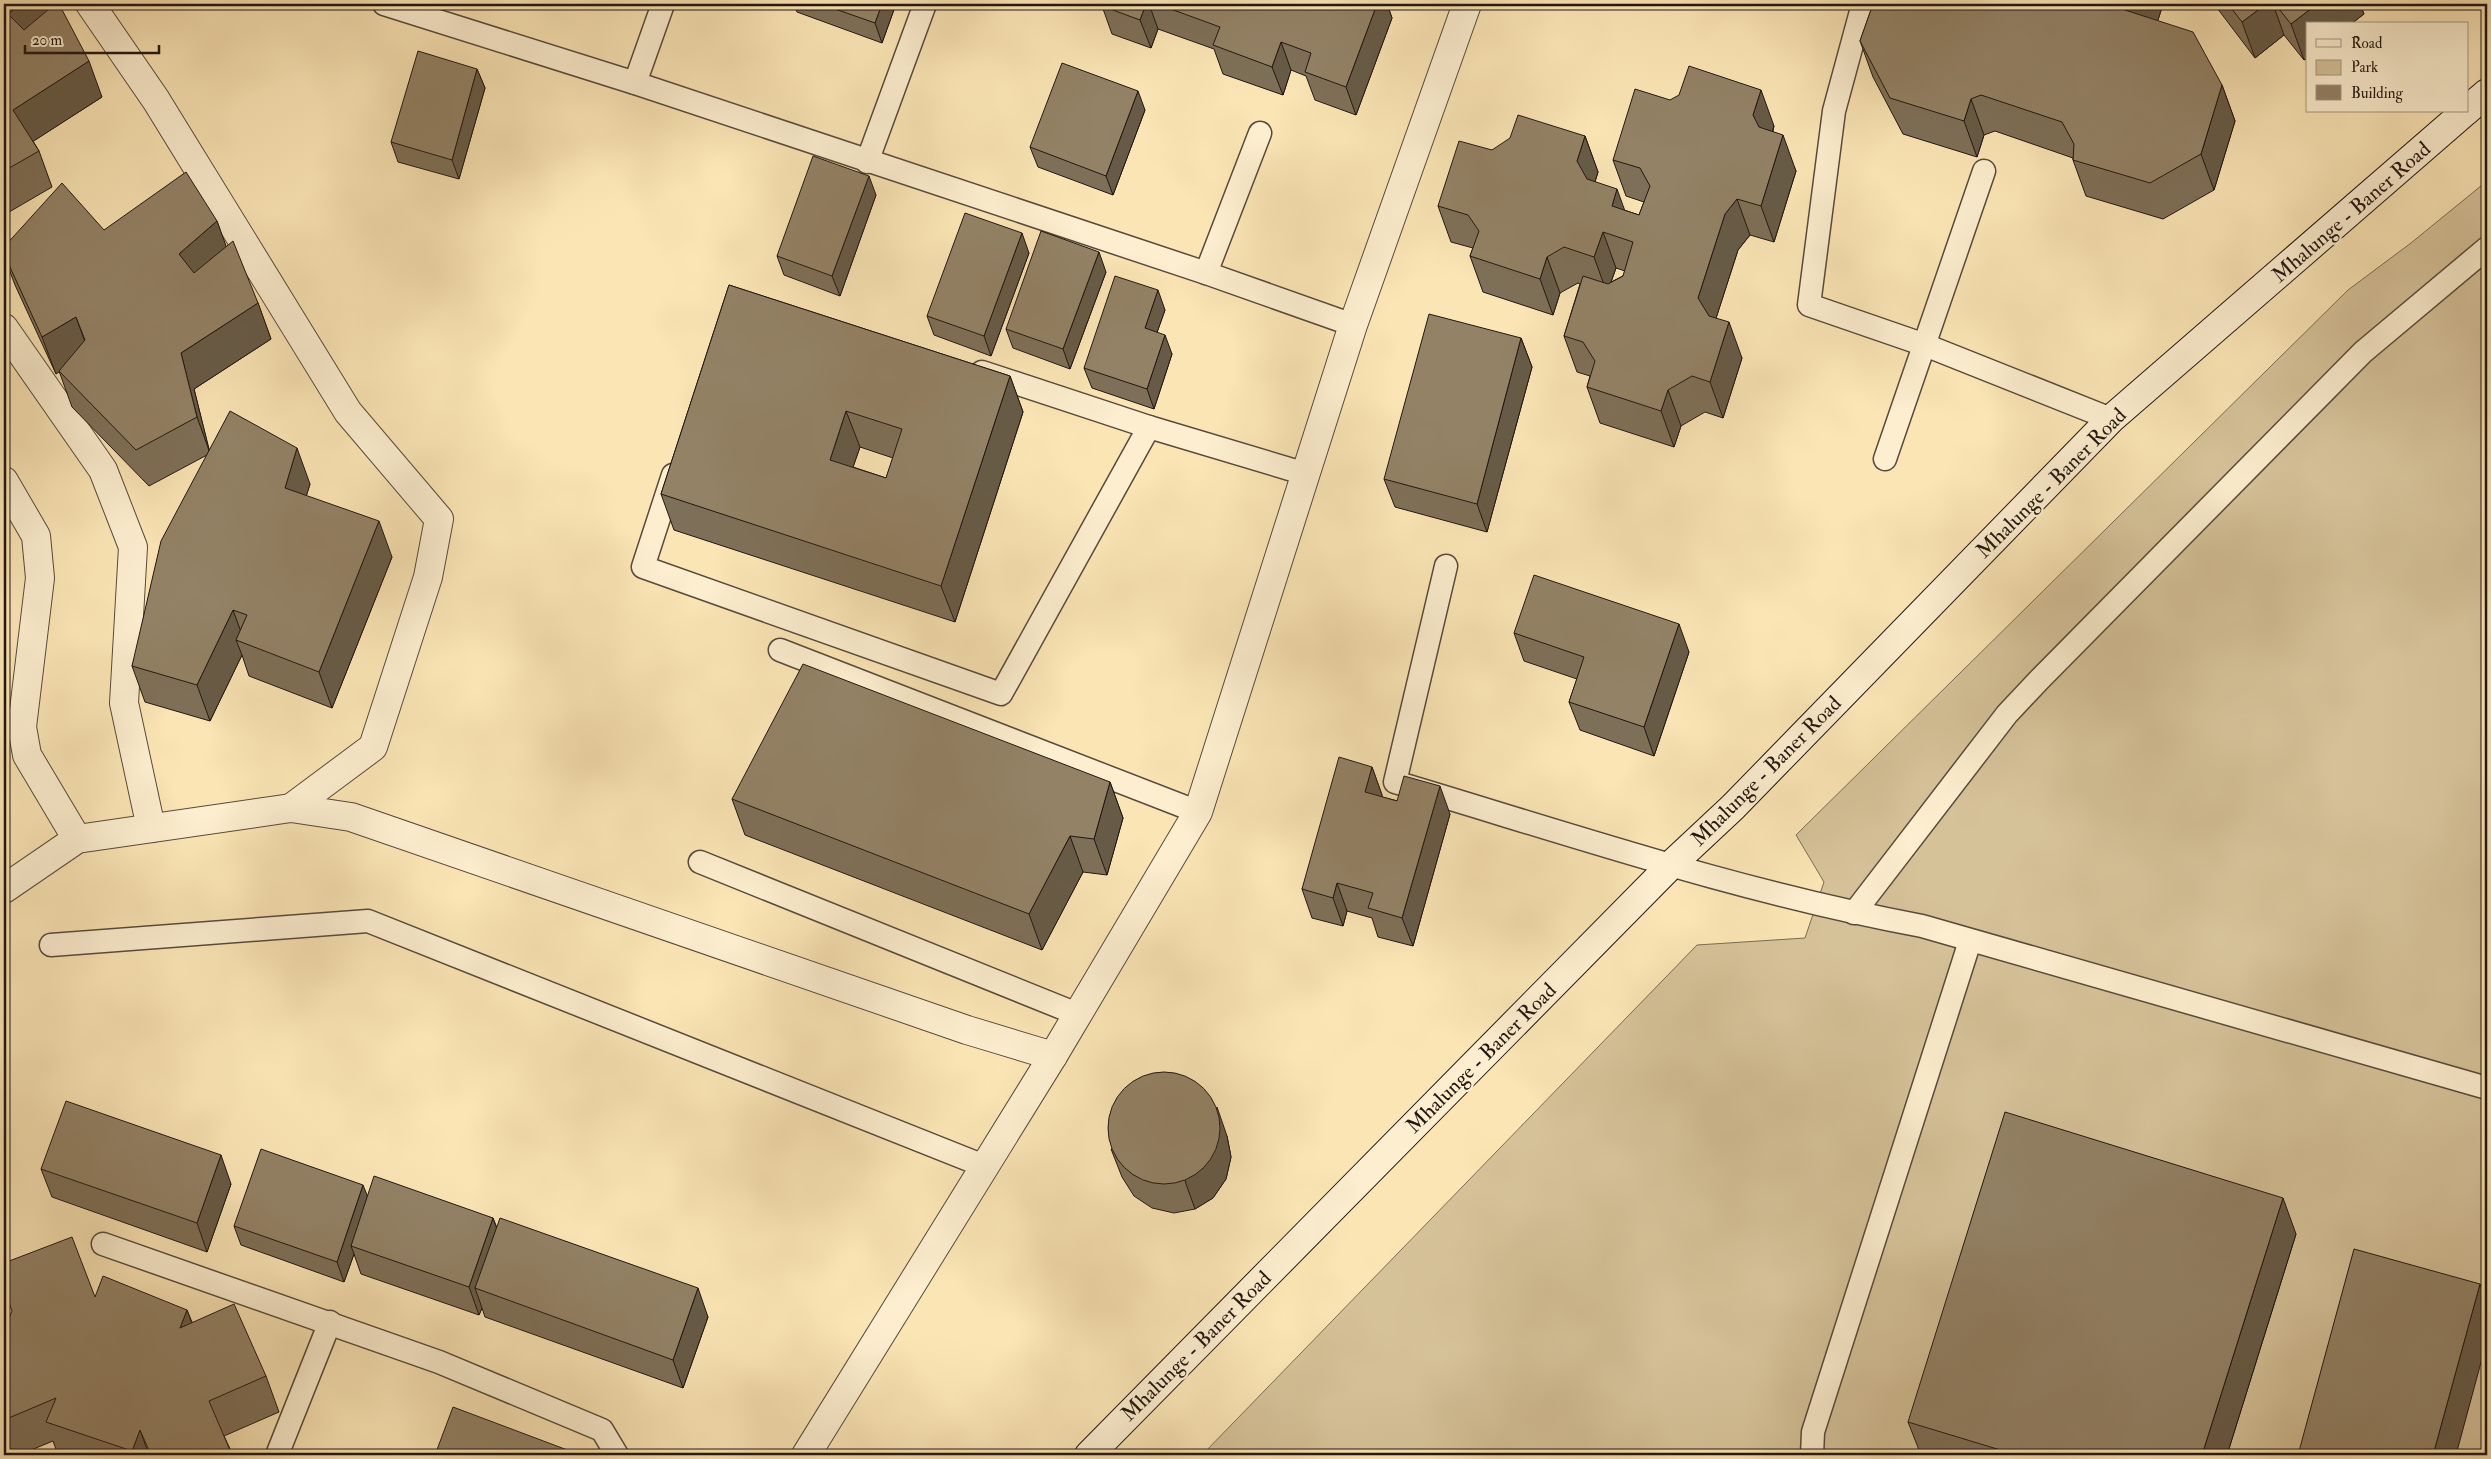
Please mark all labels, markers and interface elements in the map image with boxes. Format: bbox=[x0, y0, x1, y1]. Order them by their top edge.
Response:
scale bar bbox=[25, 22, 159, 54]
legend bbox=[2306, 22, 2468, 112]
text: 20 m bbox=[32, 31, 62, 50]
text: Road bbox=[2351, 34, 2383, 53]
text: Park bbox=[2351, 58, 2378, 77]
text: Building bbox=[2351, 84, 2403, 103]
street label: Mhalunge - Baner Road bbox=[2266, 136, 2437, 289]
street label: Mhalunge - Baner Road bbox=[1970, 402, 2133, 564]
street label: Mhalunge - Baner Road bbox=[1685, 690, 1848, 852]
street label: Mhalunge - Baner Road bbox=[1400, 977, 1563, 1139]
street label: Mhalunge - Baner Road bbox=[1115, 1265, 1278, 1427]

